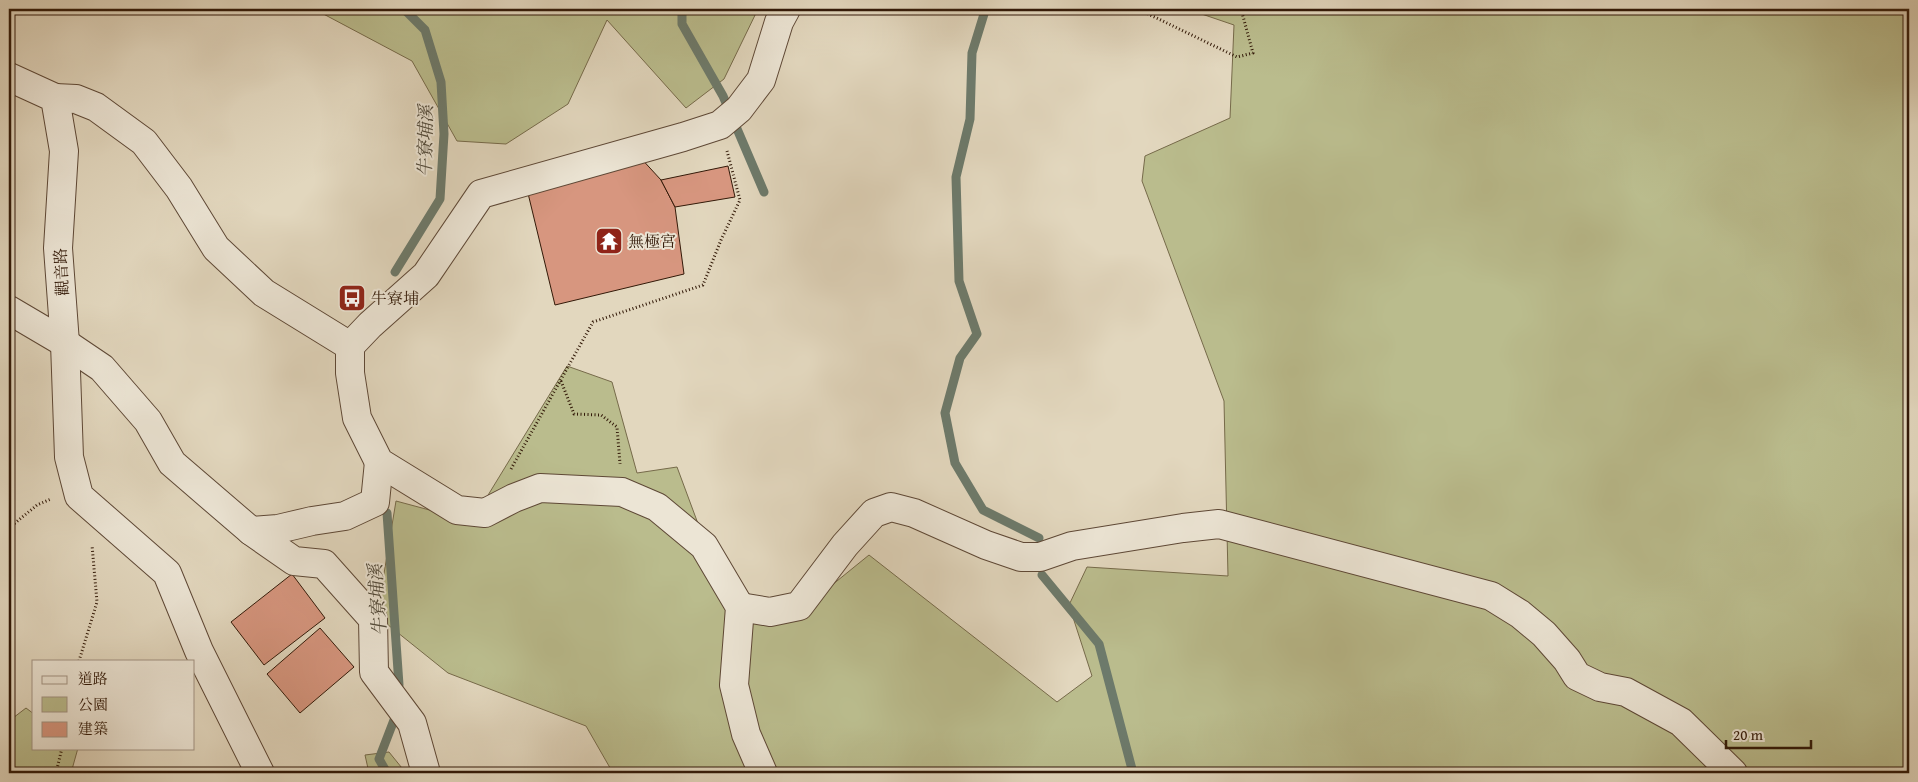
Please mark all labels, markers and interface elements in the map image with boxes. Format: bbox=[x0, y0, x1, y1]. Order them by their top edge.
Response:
water label: 牛寮埔溪 bbox=[411, 103, 439, 177]
temple icon: 無極宮 bbox=[594, 226, 624, 256]
place label: 無極宮 bbox=[628, 229, 676, 253]
street label: 觀音路 bbox=[48, 247, 74, 297]
bus stop icon: 牛寮埔 bbox=[337, 283, 367, 313]
place label: 牛寮埔 bbox=[371, 286, 419, 310]
water label: 牛寮埔溪 bbox=[361, 561, 393, 637]
legend bbox=[32, 660, 195, 750]
text: 道路 bbox=[78, 668, 108, 689]
text: 公園 bbox=[78, 694, 108, 715]
scale bar bbox=[1726, 717, 1810, 749]
text: 建築 bbox=[78, 718, 108, 739]
text: 20 m bbox=[1733, 724, 1764, 745]

